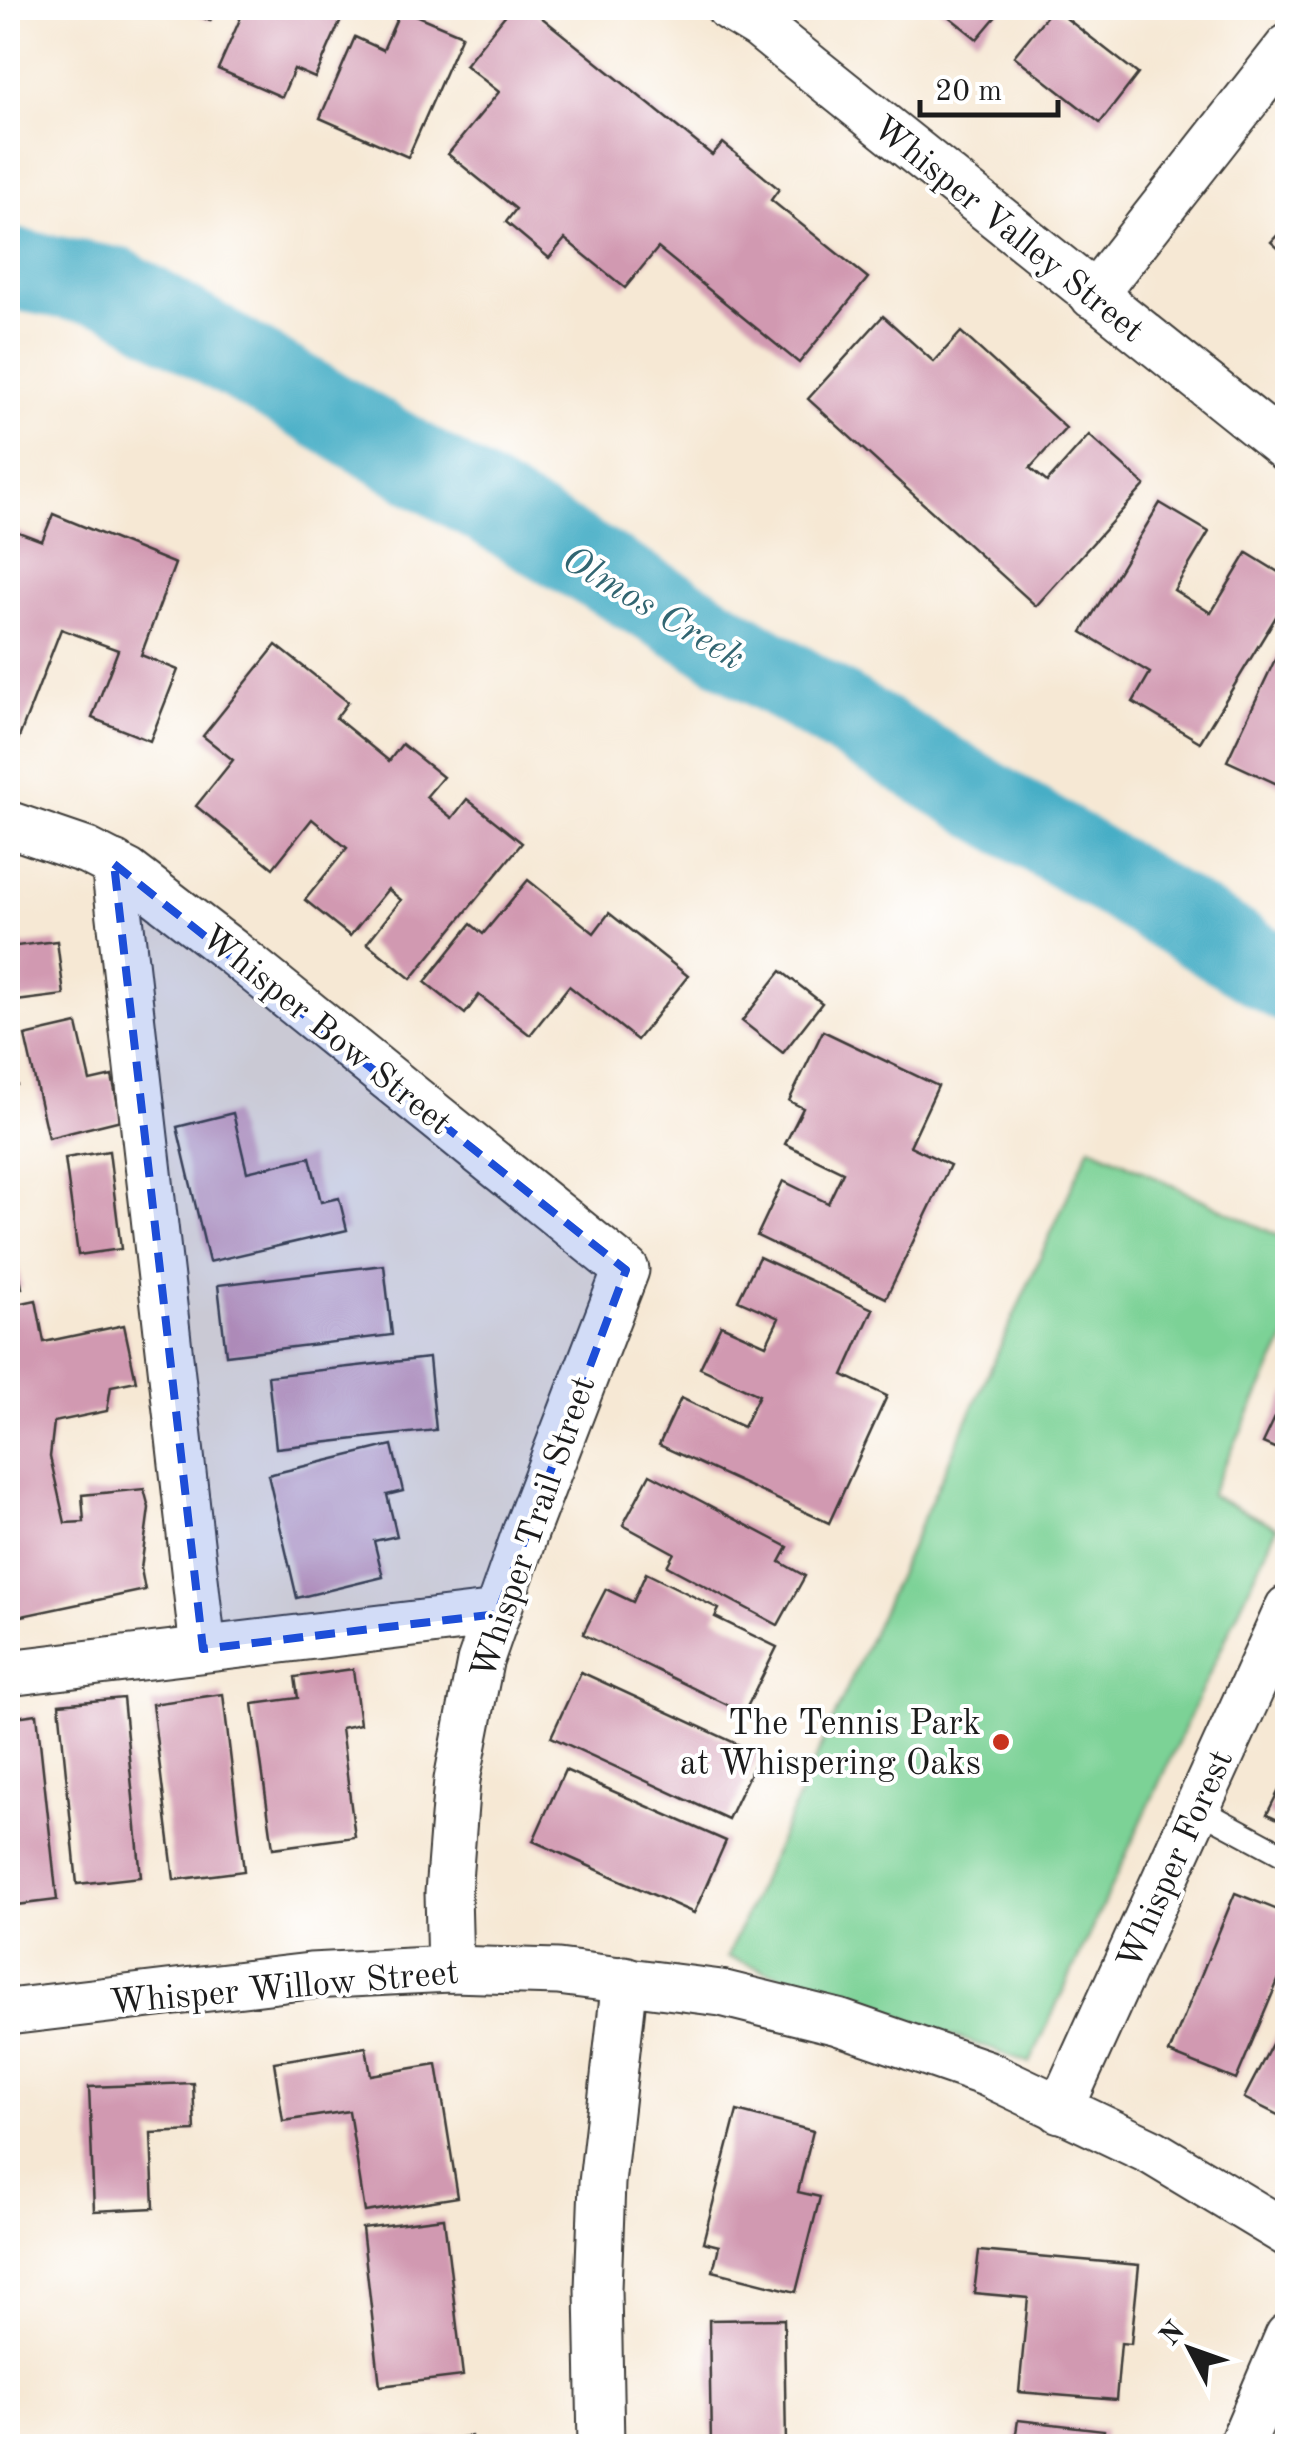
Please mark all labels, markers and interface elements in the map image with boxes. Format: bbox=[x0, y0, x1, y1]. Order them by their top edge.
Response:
scale bar bbox=[920, 55, 1058, 117]
text: 20 m bbox=[935, 77, 1002, 107]
street label: Whisper Valley Street bbox=[865, 110, 1149, 350]
water label: Olmos Creek bbox=[555, 541, 750, 678]
street label: Whisper Bow Street bbox=[194, 920, 457, 1142]
street label: Whisper Trail Street bbox=[466, 1372, 603, 1684]
place label: The Tennis Park at Whispering Oaks bbox=[680, 1707, 981, 1782]
marker: The Tennis Park at Whispering Oaks bbox=[990, 1731, 1012, 1753]
street label: Whisper Forest bbox=[1112, 1745, 1240, 1975]
street label: Whisper Willow Street bbox=[108, 1956, 460, 2021]
north arrow bbox=[1140, 2299, 1240, 2399]
text: N bbox=[1156, 2317, 1191, 2352]

